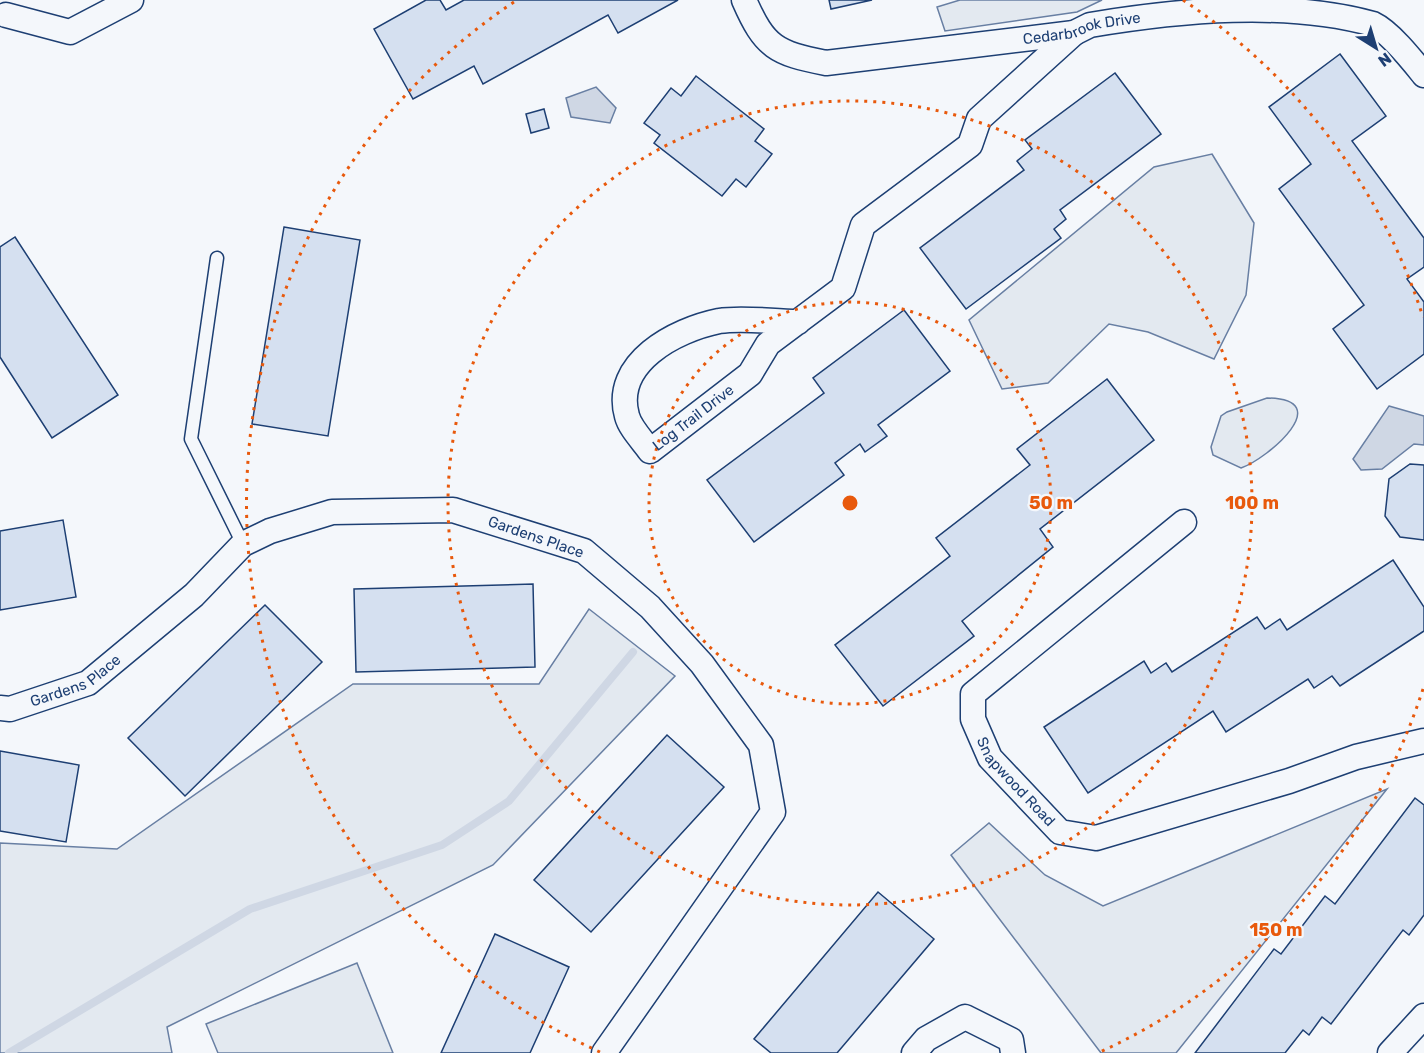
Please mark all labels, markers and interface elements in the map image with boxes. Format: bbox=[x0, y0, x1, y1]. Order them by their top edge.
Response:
street label: Cedarbrook Drive bbox=[1022, 9, 1142, 48]
north arrow bbox=[1346, 18, 1406, 78]
text: N bbox=[1374, 49, 1395, 71]
street label: Log Trail Drive bbox=[649, 381, 737, 455]
text: 50 m bbox=[1029, 492, 1073, 514]
text: 100 m bbox=[1225, 492, 1279, 514]
centre of rings bbox=[840, 493, 860, 513]
street label: Gardens Place bbox=[486, 512, 586, 562]
street label: Gardens Place bbox=[28, 651, 124, 711]
street label: Snapwood Road bbox=[973, 734, 1059, 830]
text: 150 m bbox=[1249, 919, 1303, 941]

